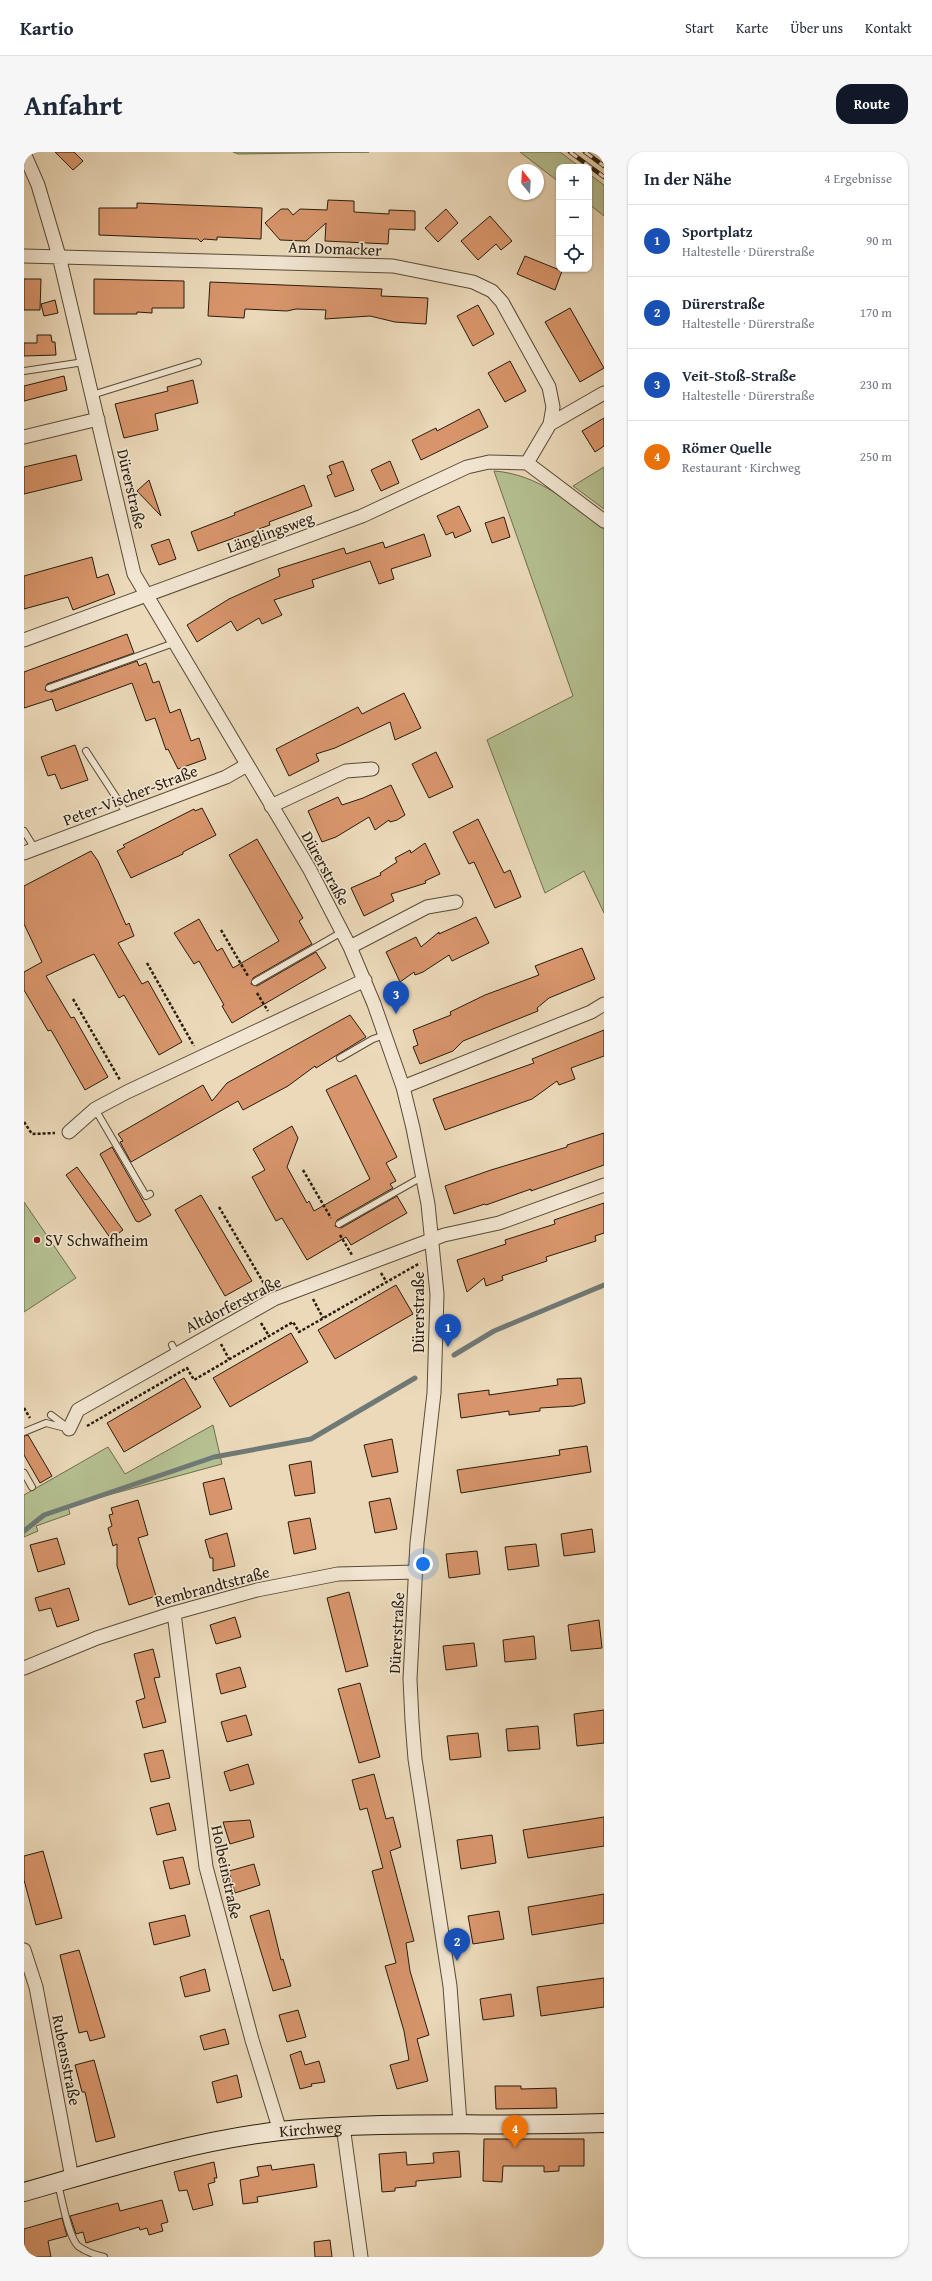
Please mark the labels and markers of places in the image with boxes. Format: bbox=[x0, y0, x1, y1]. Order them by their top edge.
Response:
pin: 3 bbox=[383, 981, 409, 1014]
place label: SV Schwafheim bbox=[45, 1228, 148, 1252]
marker: SV Schwafheim bbox=[32, 1235, 42, 1245]
pin: 1 bbox=[435, 1314, 461, 1347]
pin: 2 bbox=[444, 1928, 470, 1961]
pin: 4 bbox=[502, 2115, 528, 2148]

